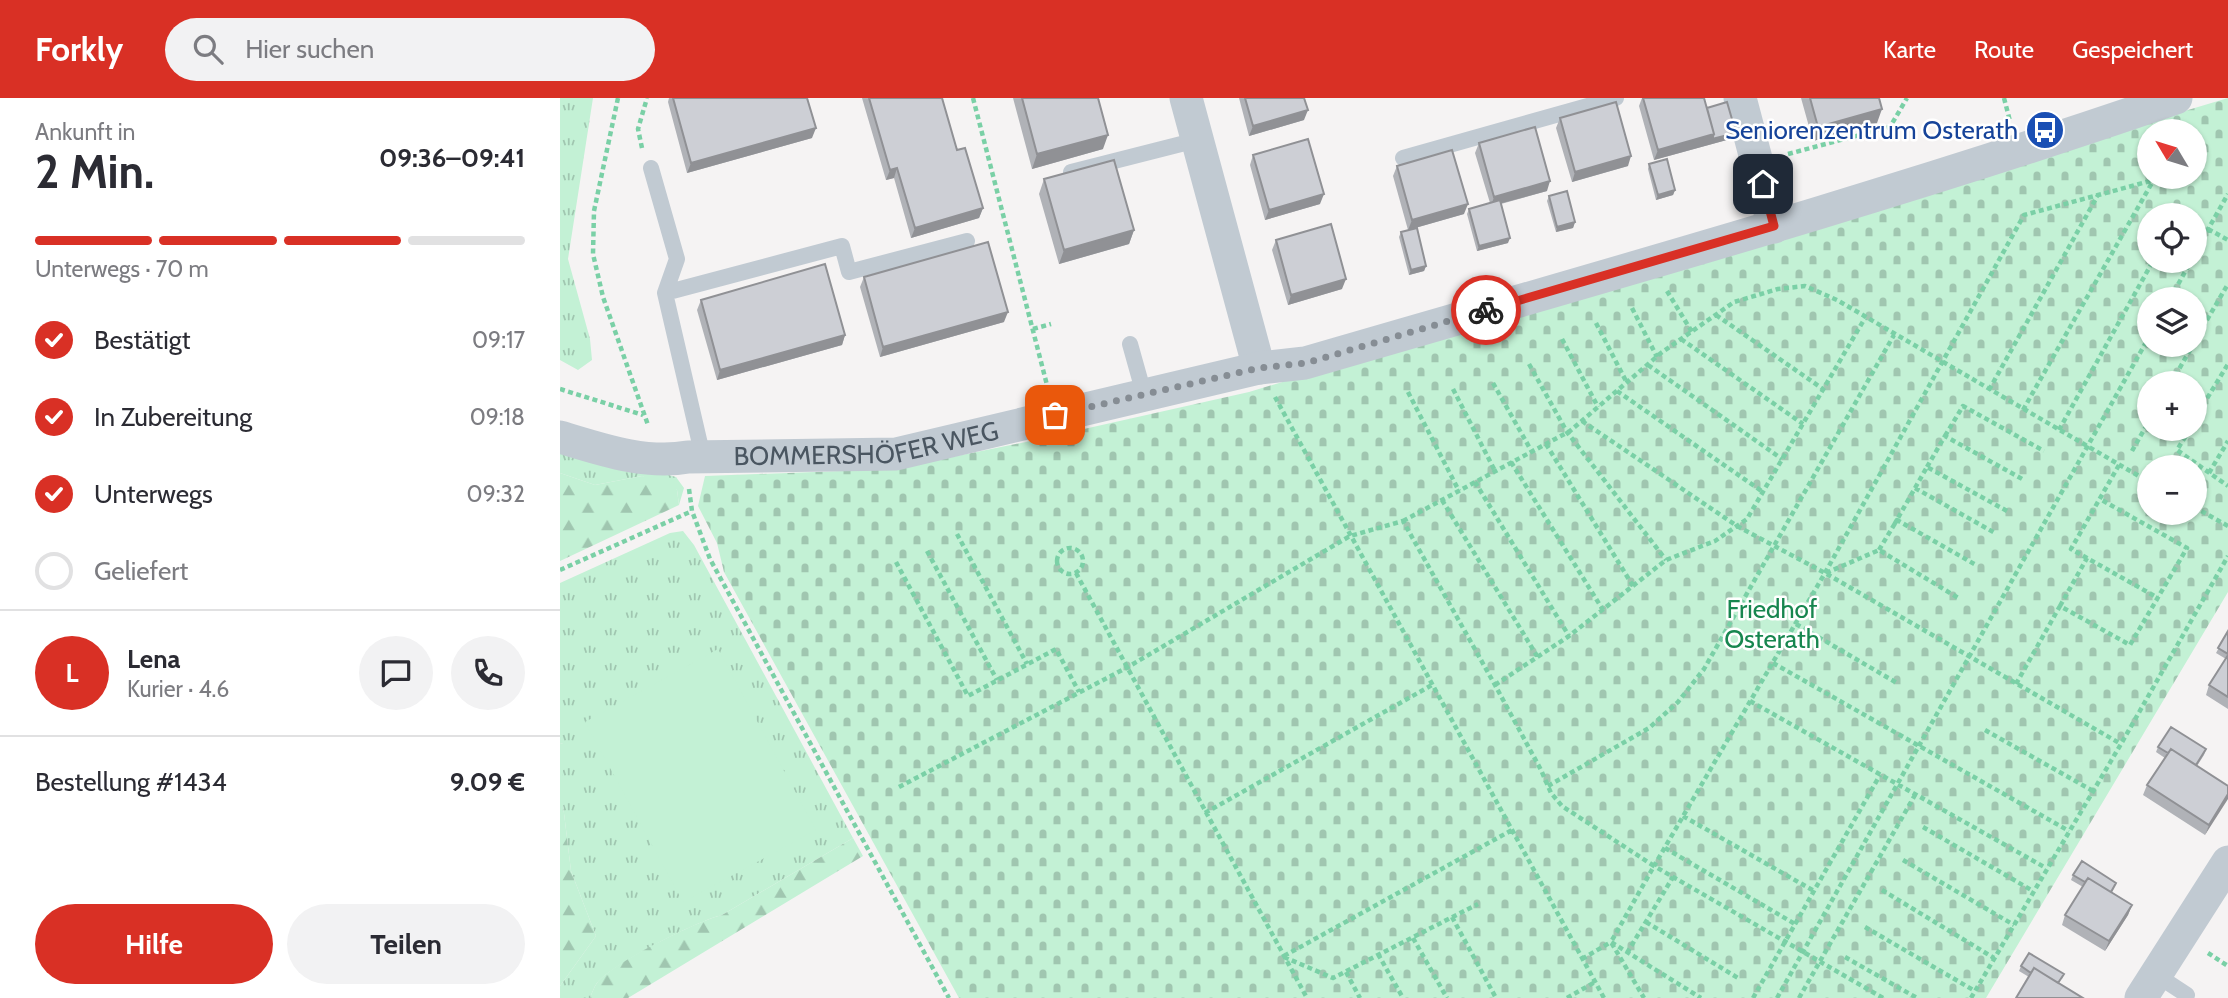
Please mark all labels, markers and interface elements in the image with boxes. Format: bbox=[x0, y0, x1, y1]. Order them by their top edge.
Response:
search box bbox=[165, 18, 655, 81]
text: Forkly bbox=[35, 29, 123, 69]
icon: search bbox=[189, 30, 227, 68]
text: Hier suchen bbox=[245, 33, 374, 65]
text: Karte bbox=[1883, 35, 1936, 64]
text: Route bbox=[1974, 35, 2034, 64]
text: Gespeichert bbox=[2072, 35, 2193, 64]
bus stop icon: Seniorenzentrum Osterath bbox=[2024, 109, 2066, 151]
place label: Seniorenzentrum Osterath bbox=[1725, 114, 2018, 146]
text: Ankunft in bbox=[35, 118, 135, 146]
north arrow bbox=[2137, 119, 2207, 189]
map controls bbox=[2137, 119, 2207, 525]
text: 09:36–09:41 bbox=[379, 142, 525, 174]
text: 2 Min. bbox=[35, 144, 154, 200]
pin bbox=[1733, 154, 1793, 214]
icon: home bbox=[1744, 165, 1782, 203]
button: locate bbox=[2137, 203, 2207, 273]
text: Unterwegs · 70 m bbox=[35, 255, 209, 283]
courier bbox=[1451, 275, 1521, 345]
button: layers bbox=[2137, 287, 2207, 357]
icon: bike bbox=[1467, 291, 1505, 329]
icon: check bbox=[35, 321, 73, 359]
text: Bestätigt bbox=[94, 324, 191, 356]
text: 09:17 bbox=[472, 326, 525, 354]
button: + bbox=[2137, 371, 2207, 441]
pin bbox=[1025, 385, 1085, 445]
icon: bag bbox=[1036, 396, 1074, 434]
icon: check bbox=[35, 398, 73, 436]
text: In Zubereitung bbox=[94, 401, 252, 433]
text: 09:18 bbox=[470, 403, 525, 431]
street label: BOMMERSHÖFER WEG bbox=[733, 414, 1002, 472]
button: − bbox=[2137, 455, 2207, 525]
icon: check bbox=[35, 475, 73, 513]
text: Unterwegs bbox=[94, 478, 213, 510]
text: 09:32 bbox=[467, 480, 525, 508]
text: Geliefert bbox=[94, 555, 188, 587]
park label: Friedhof Osterath bbox=[1724, 593, 1820, 655]
button: chat bbox=[359, 636, 433, 710]
button: phone bbox=[451, 636, 525, 710]
text: Lena bbox=[127, 643, 181, 675]
text: L bbox=[65, 657, 79, 689]
text: Kurier · 4.6 bbox=[127, 675, 229, 703]
text: Bestellung #1434 bbox=[35, 766, 227, 798]
text: 9.09 € bbox=[450, 766, 525, 798]
button: Hilfe bbox=[35, 904, 273, 984]
button: Teilen bbox=[287, 904, 525, 984]

